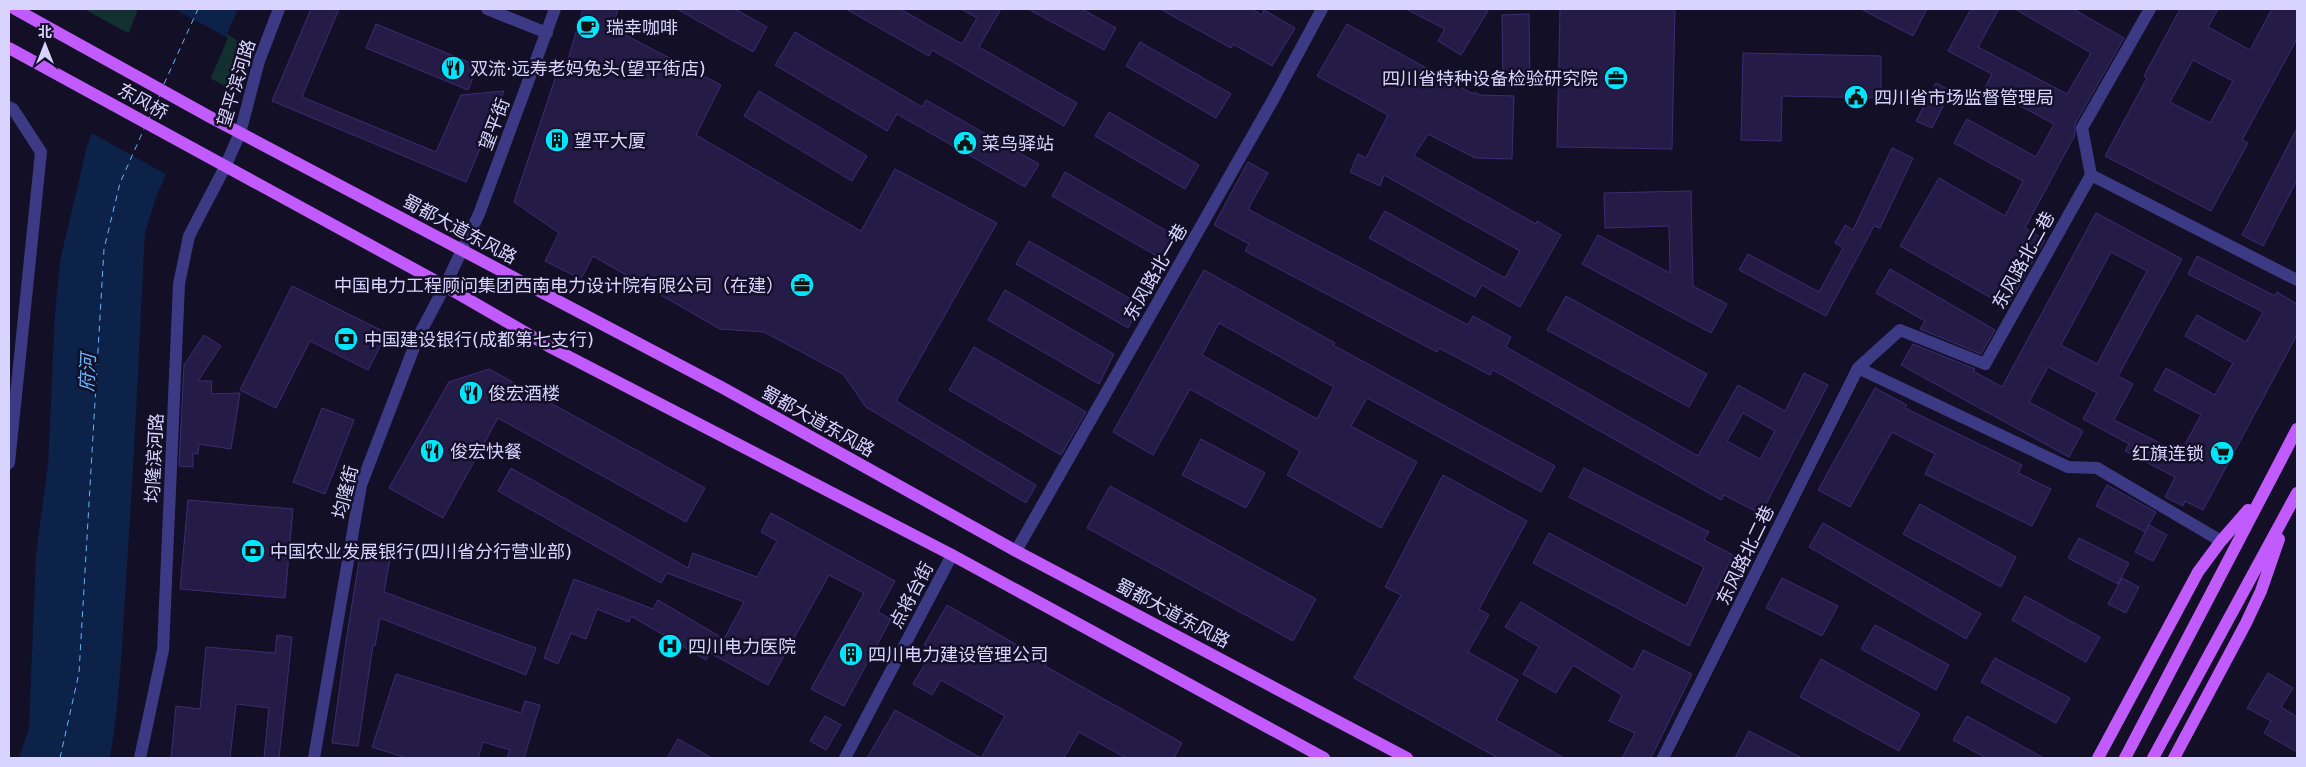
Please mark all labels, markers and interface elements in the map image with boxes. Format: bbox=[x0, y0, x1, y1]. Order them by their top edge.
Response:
cafe icon: 瑞幸咖啡 bbox=[575, 14, 601, 40]
place label: 瑞幸咖啡 bbox=[606, 17, 678, 38]
north arrow bbox=[20, 20, 70, 70]
text: 北 bbox=[38, 24, 52, 40]
street label: 望平滨河路 bbox=[213, 37, 259, 129]
restaurant icon: 双流·远寿老妈兔头(望平街店) bbox=[440, 55, 466, 81]
place label: 双流·远寿老妈兔头(望平街店) bbox=[470, 58, 706, 79]
office icon: 四川省特种设备检验研究院 bbox=[1603, 65, 1629, 91]
place label: 四川省特种设备检验研究院 bbox=[1382, 68, 1598, 89]
street label: 东风桥 bbox=[114, 79, 172, 123]
public building icon: 四川省市场监督管理局 bbox=[1843, 84, 1869, 110]
place label: 四川省市场监督管理局 bbox=[1874, 87, 2054, 108]
street label: 望平街 bbox=[475, 95, 513, 153]
building icon: 望平大厦 bbox=[544, 127, 570, 153]
place label: 望平大厦 bbox=[574, 130, 646, 151]
public building icon: 菜鸟驿站 bbox=[952, 130, 978, 156]
place label: 菜鸟驿站 bbox=[982, 133, 1054, 154]
street label: 蜀都大道东风路 bbox=[399, 190, 521, 268]
street label: 东风路北二巷 bbox=[1988, 208, 2058, 312]
street label: 东风路北一巷 bbox=[1119, 220, 1191, 324]
office icon: 中国电力工程顾问集团西南电力设计院有限公司（在建） bbox=[789, 272, 815, 298]
place label: 中国电力工程顾问集团西南电力设计院有限公司（在建） bbox=[334, 275, 784, 296]
bank icon: 中国建设银行(成都第七支行) bbox=[333, 326, 359, 352]
place label: 中国建设银行(成都第七支行) bbox=[364, 329, 594, 350]
water label: 府河 bbox=[75, 349, 99, 393]
restaurant icon: 俊宏酒楼 bbox=[458, 380, 484, 406]
street label: 蜀都大道东风路 bbox=[758, 381, 878, 461]
place label: 俊宏酒楼 bbox=[488, 383, 560, 404]
street label: 均隆滨河路 bbox=[141, 413, 167, 503]
restaurant icon: 俊宏快餐 bbox=[419, 438, 445, 464]
supermarket icon: 红旗连锁 bbox=[2209, 440, 2235, 466]
place label: 俊宏快餐 bbox=[450, 441, 522, 462]
place label: 红旗连锁 bbox=[2132, 443, 2204, 464]
street label: 均隆街 bbox=[328, 463, 362, 521]
street label: 东风路北二巷 bbox=[1712, 502, 1778, 608]
bank icon: 中国农业发展银行(四川省分行营业部) bbox=[240, 538, 266, 564]
place label: 中国农业发展银行(四川省分行营业部) bbox=[270, 541, 572, 562]
street label: 点将台街 bbox=[885, 558, 937, 632]
street label: 蜀都大道东风路 bbox=[1112, 574, 1234, 652]
hospital icon: 四川电力医院 bbox=[657, 633, 683, 659]
place label: 四川电力医院 bbox=[688, 636, 796, 657]
building icon: 四川电力建设管理公司 bbox=[838, 641, 864, 667]
place label: 四川电力建设管理公司 bbox=[868, 644, 1048, 665]

